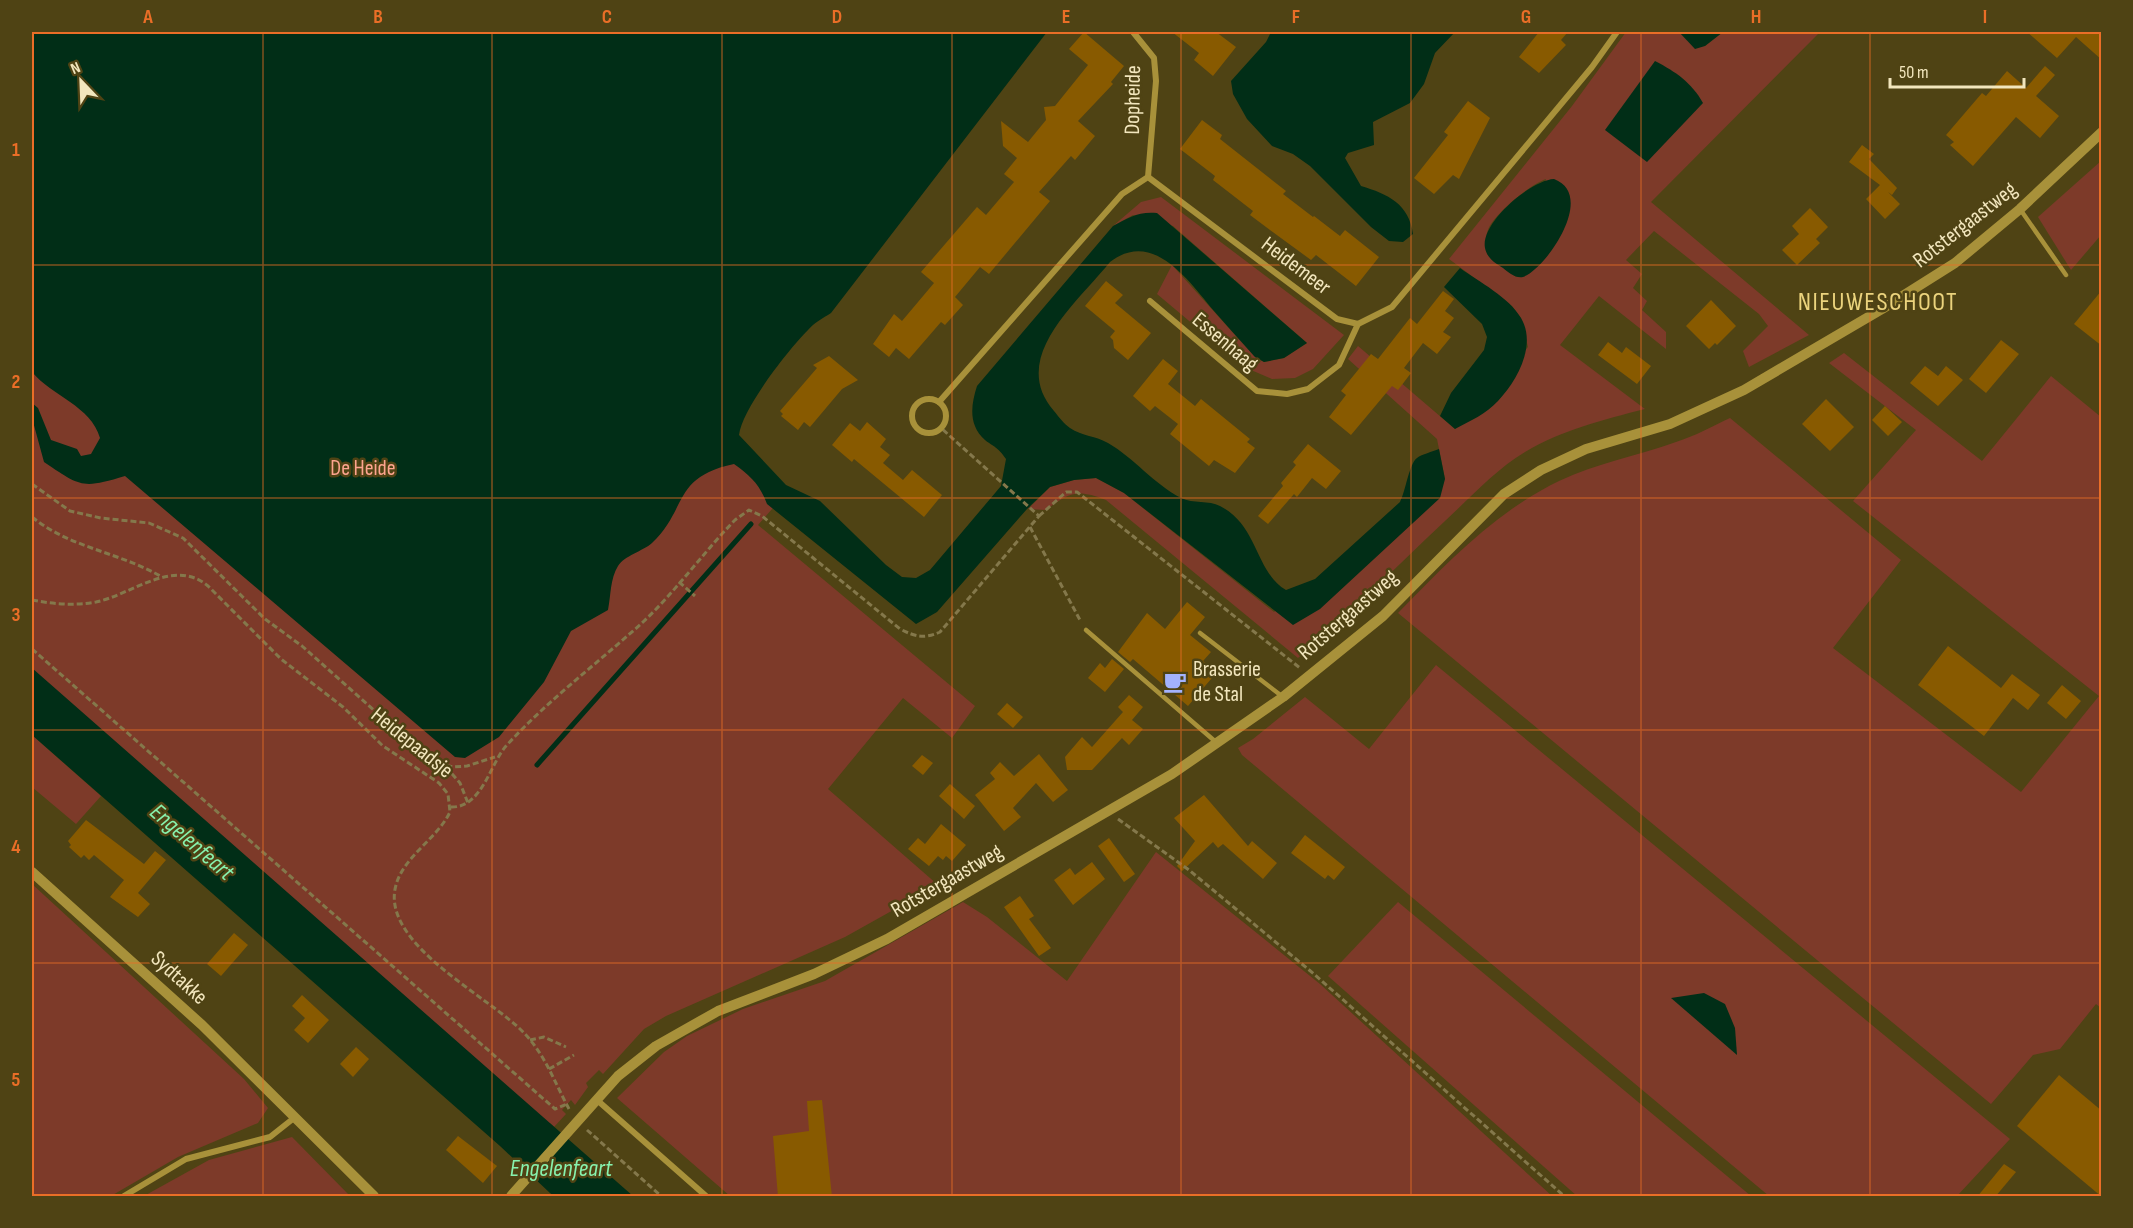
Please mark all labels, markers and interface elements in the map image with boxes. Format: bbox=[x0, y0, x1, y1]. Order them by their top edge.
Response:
text: A bbox=[142, 5, 153, 29]
text: B bbox=[373, 5, 383, 29]
text: C bbox=[602, 5, 612, 29]
text: D bbox=[832, 5, 842, 29]
text: E bbox=[1062, 5, 1070, 29]
text: F bbox=[1292, 5, 1300, 29]
text: G bbox=[1521, 5, 1531, 29]
text: H bbox=[1751, 5, 1761, 29]
text: I bbox=[1983, 5, 1987, 29]
north arrow bbox=[51, 51, 111, 111]
scale bar bbox=[1890, 51, 2024, 89]
text: N bbox=[68, 58, 83, 79]
text: 50 m bbox=[1899, 62, 1929, 83]
street label: Dopheide bbox=[1119, 65, 1147, 135]
text: 1 bbox=[12, 138, 20, 162]
street label: Rotstergaastweg bbox=[1908, 176, 2023, 274]
street label: Heidemeer bbox=[1256, 231, 1336, 301]
district label: NIEUWESCHOOT bbox=[1798, 287, 1958, 318]
street label: Essenhaag bbox=[1186, 307, 1264, 378]
text: 2 bbox=[12, 370, 20, 394]
park label: De Heide bbox=[330, 455, 396, 482]
street label: Rotstergaastweg bbox=[1292, 564, 1404, 666]
text: 3 bbox=[12, 603, 21, 627]
place label: Brasserie de Stal bbox=[1193, 656, 1261, 708]
cafe icon: Brasserie de Stal bbox=[1162, 669, 1188, 695]
street label: Heidepaadsje bbox=[365, 702, 459, 784]
water label: Engelenfeart bbox=[144, 797, 241, 887]
text: 4 bbox=[11, 835, 21, 859]
street label: Rotstergaastweg bbox=[886, 838, 1008, 924]
street label: Sydtakke bbox=[145, 945, 213, 1011]
text: 5 bbox=[12, 1068, 21, 1092]
water label: Engelenfeart bbox=[510, 1154, 613, 1183]

